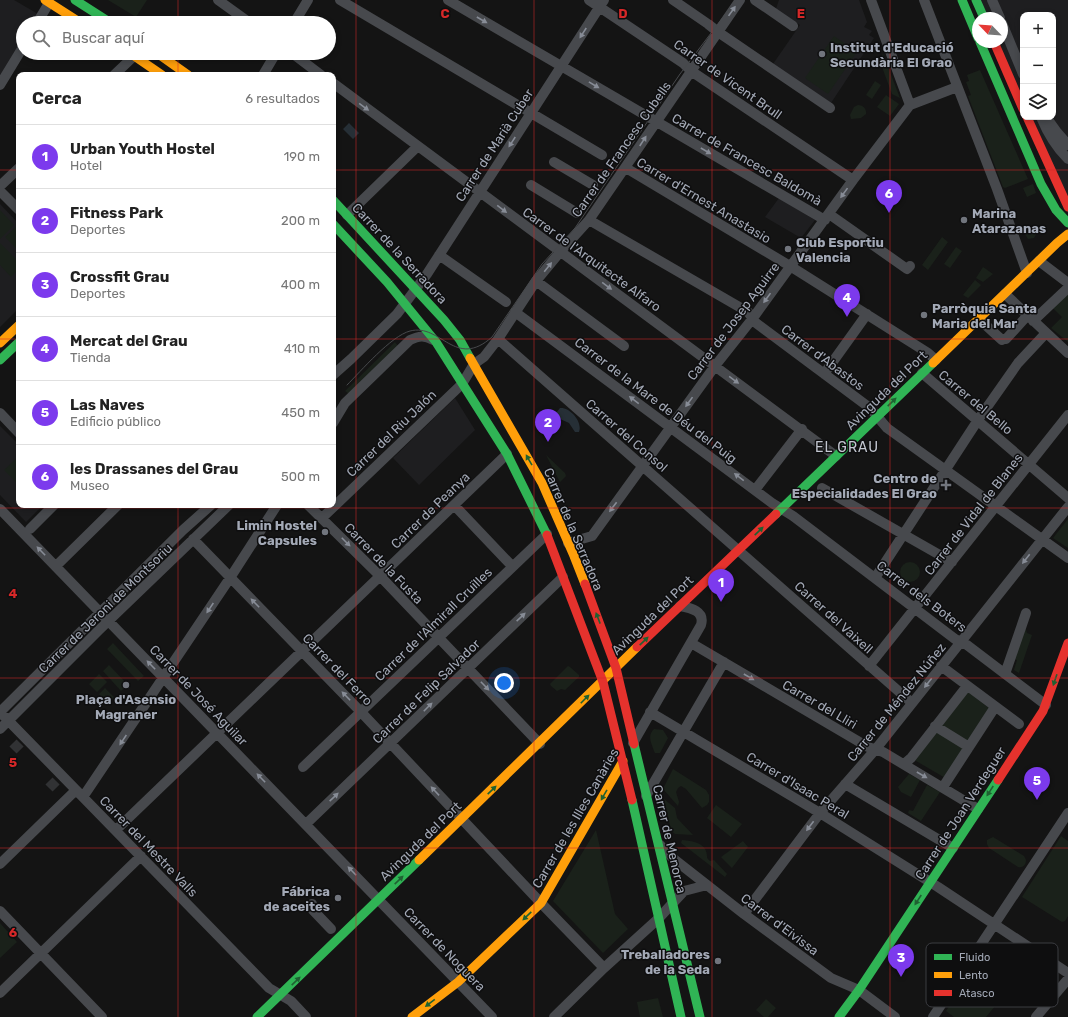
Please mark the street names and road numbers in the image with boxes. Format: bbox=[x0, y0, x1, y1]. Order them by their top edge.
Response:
street label: Carrer de Vicent Brull bbox=[671, 36, 785, 122]
street label: Carrer de Francesc Cubells bbox=[569, 78, 674, 220]
street label: Carrer de Marià Cuber bbox=[452, 86, 536, 204]
street label: Carrer de Francesc Baldomà bbox=[669, 110, 824, 209]
street label: Carrer d'Ernest Anastasio bbox=[634, 154, 773, 246]
street label: Carrer de la Serradora bbox=[349, 200, 450, 307]
street label: Carrer de l'Arquitecte Alfaro bbox=[520, 204, 664, 315]
street label: Carrer de Josep Aguirre bbox=[684, 259, 783, 384]
street label: Carrer d'Abastos bbox=[778, 321, 867, 394]
street label: Carrer de la Mare de Déu del Puig bbox=[571, 335, 740, 467]
street label: Avinguda del Port bbox=[843, 348, 931, 434]
street label: Carrer del Bello bbox=[936, 367, 1016, 438]
street label: Carrer del Riu Jalón bbox=[343, 387, 439, 480]
street label: Carrer del Consol bbox=[583, 396, 671, 475]
street label: Carrer de Vidal de Blanes bbox=[921, 450, 1026, 578]
street label: Carrer de la Serradora bbox=[541, 466, 606, 593]
street label: Carrer de Peanya bbox=[388, 469, 473, 552]
street label: Carrer de la Fusta bbox=[341, 520, 426, 607]
street label: Carrer de Jeroni de Montsoriu bbox=[35, 541, 175, 676]
street label: Carrer dels Boters bbox=[874, 558, 970, 635]
street label: Carrer de l'Almirall Cruïlles bbox=[372, 564, 495, 684]
street label: Avinguda del Port bbox=[609, 573, 697, 659]
street label: Carrer del Vaixell bbox=[791, 578, 876, 656]
street label: Carrer del Ferro bbox=[300, 630, 376, 708]
street label: Carrer de Felip Salvador bbox=[370, 636, 483, 747]
street label: Carrer de Méndez Núñez bbox=[844, 640, 949, 764]
street label: Carrer de José Aguilar bbox=[146, 642, 251, 749]
street label: Carrer del Lliri bbox=[780, 677, 860, 732]
street label: Carrer de Joan Verdeguer bbox=[912, 744, 1010, 883]
street label: Carrer de les Illes Canàries bbox=[529, 745, 622, 891]
street label: Carrer d'Isaac Peral bbox=[744, 749, 852, 822]
street label: Carrer de Menorca bbox=[650, 783, 689, 895]
street label: Carrer del Mestre Valls bbox=[97, 793, 201, 900]
street label: Avinguda del Port bbox=[377, 799, 465, 885]
street label: Carrer d'Eivissa bbox=[738, 890, 821, 958]
street label: Carrer de Noguera bbox=[400, 904, 488, 995]

